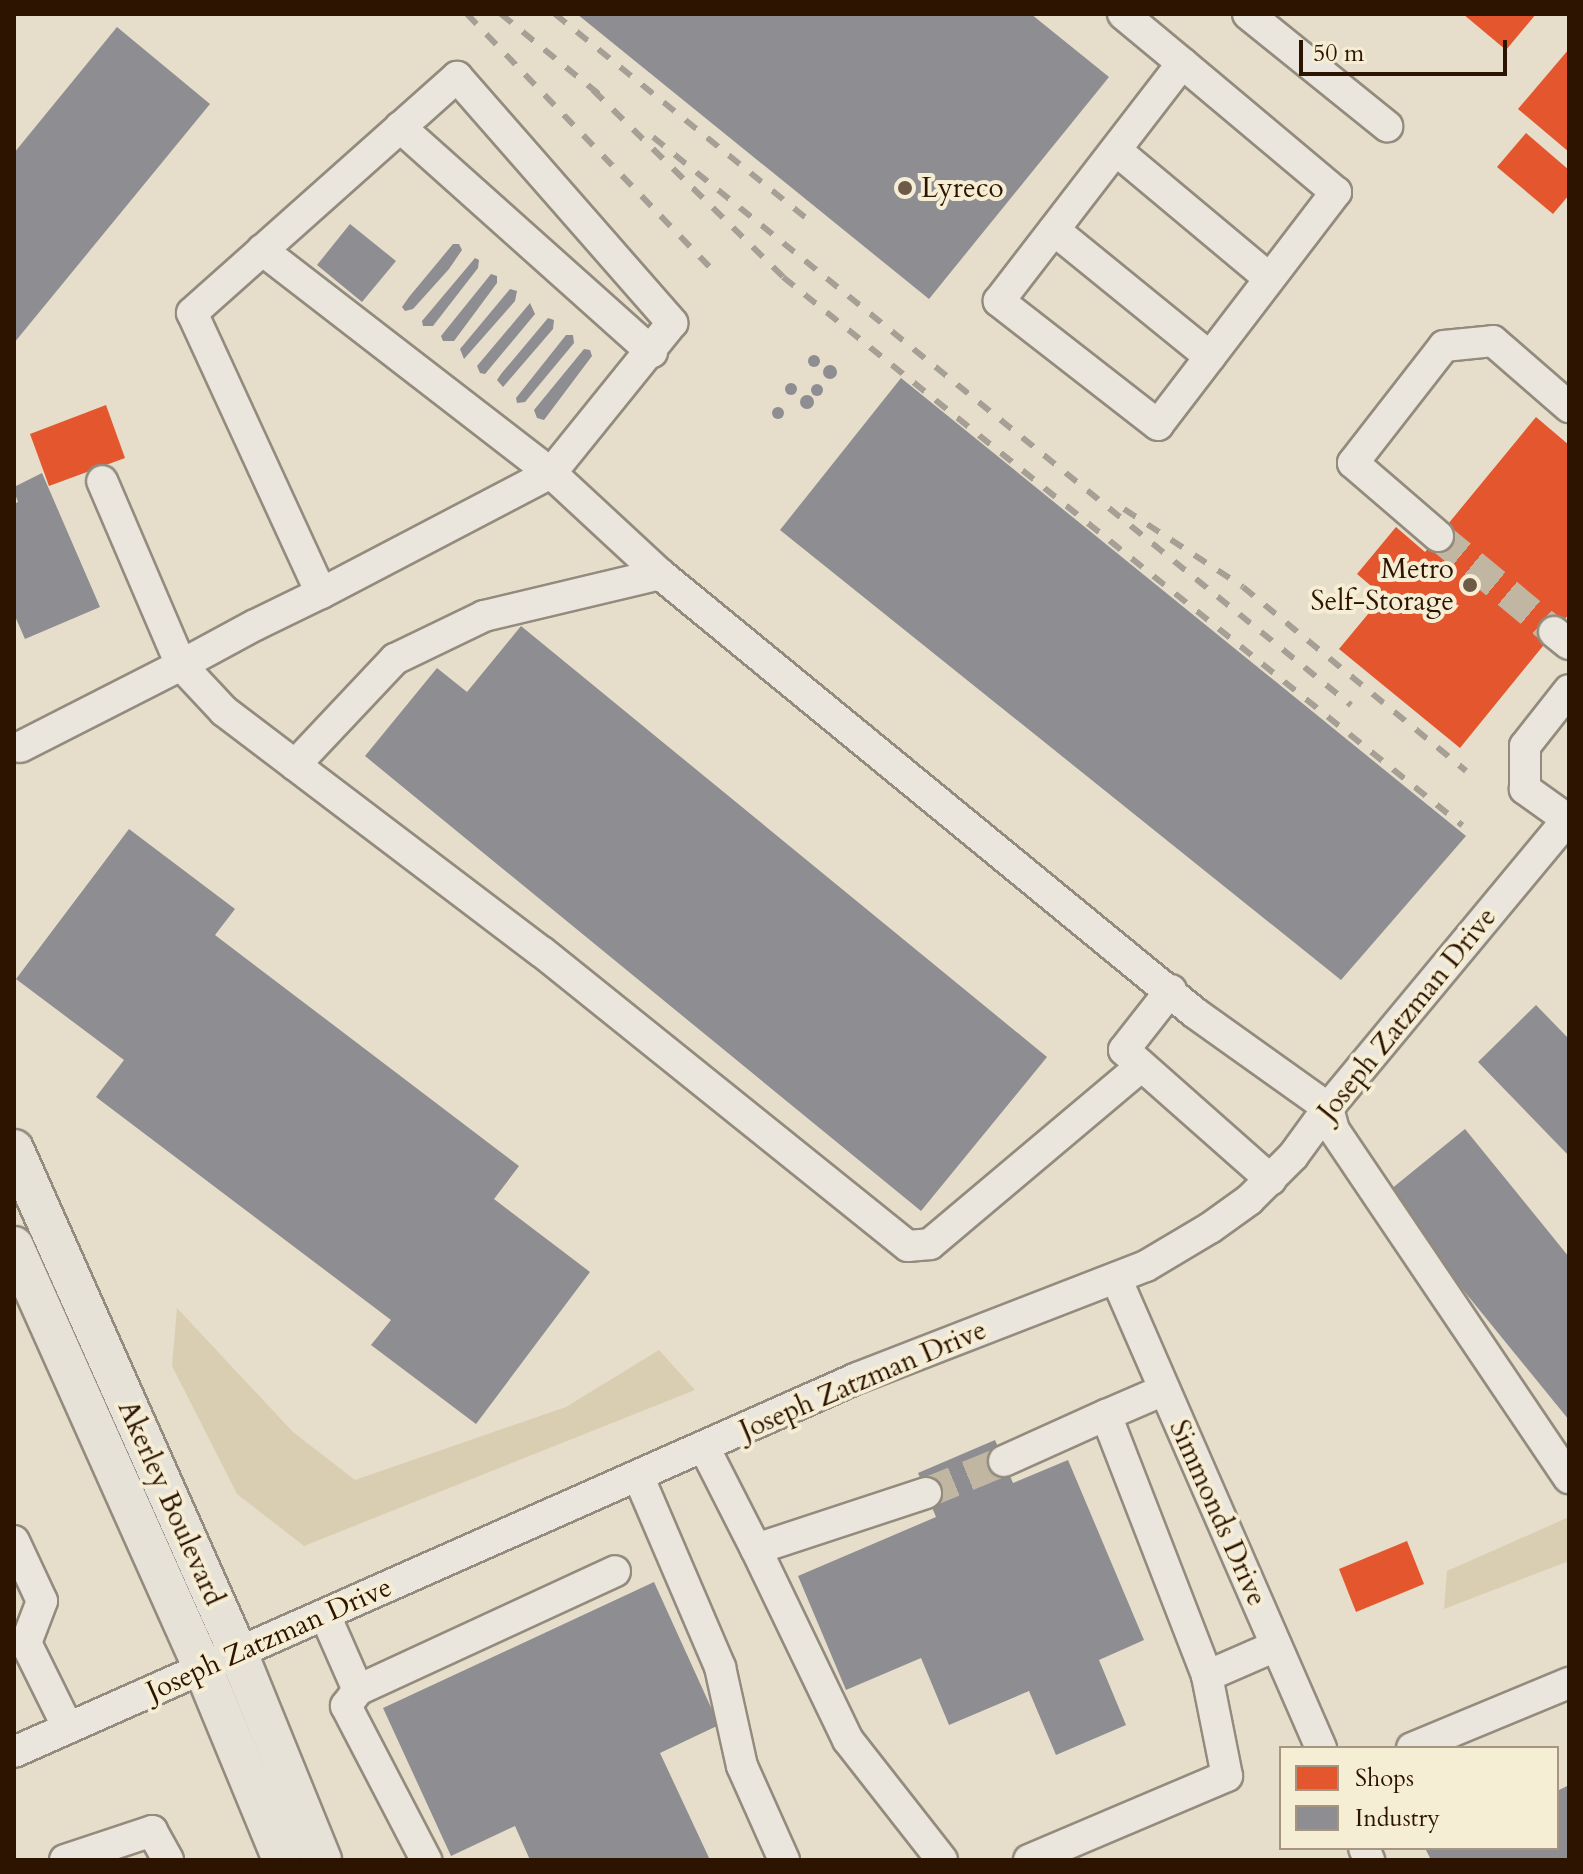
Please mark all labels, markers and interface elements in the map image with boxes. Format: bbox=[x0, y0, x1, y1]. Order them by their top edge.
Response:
scale bar bbox=[1303, 24, 1511, 74]
text: 50 m bbox=[1313, 37, 1364, 70]
place label: Lyreco bbox=[921, 171, 1004, 205]
marker: Lyreco bbox=[896, 179, 914, 197]
place label: Metro Self-Storage bbox=[1310, 552, 1454, 618]
marker: Metro Self-Storage bbox=[1461, 576, 1479, 594]
street label: Joseph Zatzman Drive bbox=[1311, 901, 1503, 1127]
street label: Joseph Zatzman Drive bbox=[735, 1313, 991, 1447]
street label: Akerley Boulevard bbox=[111, 1395, 231, 1611]
street label: Simmonds Drive bbox=[1162, 1415, 1274, 1611]
street label: Joseph Zatzman Drive bbox=[141, 1570, 397, 1708]
legend bbox=[1279, 1746, 1559, 1850]
text: Shops bbox=[1355, 1762, 1414, 1795]
text: Industry bbox=[1355, 1802, 1440, 1835]

